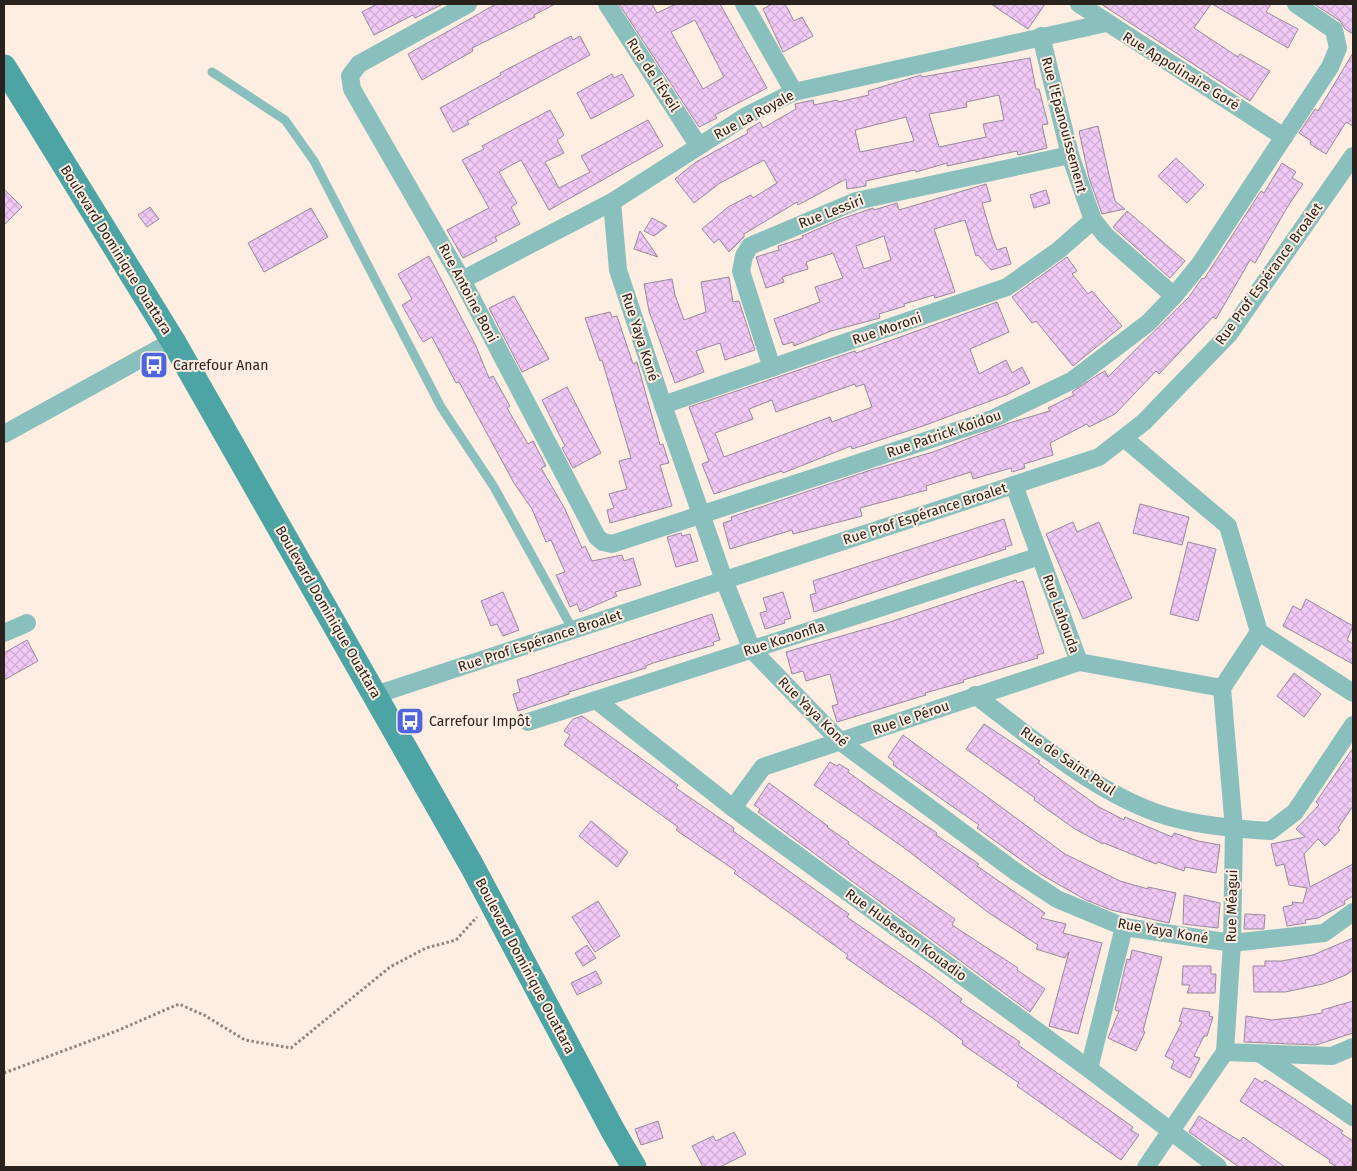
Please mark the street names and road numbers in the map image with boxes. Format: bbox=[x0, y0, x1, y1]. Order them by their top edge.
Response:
street label: Rue Appolinaire Goré bbox=[1119, 28, 1243, 114]
street label: Rue de l'Éveil bbox=[623, 34, 684, 115]
street label: Rue l'Epanouissement bbox=[1038, 55, 1091, 196]
street label: Rue La Royale bbox=[711, 87, 797, 143]
street label: Boulevard Dominique Ouattara bbox=[57, 162, 175, 338]
street label: Rue Lessiri bbox=[796, 192, 866, 232]
street label: Rue Prof Espérance Broalet bbox=[1212, 199, 1327, 348]
street label: Rue Antoine Boni bbox=[435, 241, 501, 345]
street label: Rue Yaya Koné bbox=[618, 291, 662, 383]
street label: Rue Moroni bbox=[850, 309, 924, 349]
street label: Rue Patrick Koidou bbox=[885, 406, 1003, 462]
street label: Rue Prof Espérance Broalet bbox=[841, 479, 1010, 549]
street label: Boulevard Dominique Ouattara bbox=[272, 523, 384, 701]
street label: Rue Lahouda bbox=[1039, 572, 1083, 656]
street label: Rue Prof Espérance Broalet bbox=[456, 606, 625, 676]
street label: Rue Kononfla bbox=[741, 618, 827, 660]
street label: Rue Yaya Koné bbox=[774, 673, 852, 751]
street label: Rue le Pérou bbox=[870, 697, 952, 739]
street label: Rue de Saint Paul bbox=[1017, 723, 1119, 799]
street label: Rue Méagui bbox=[1223, 869, 1241, 943]
street label: Boulevard Dominique Ouattara bbox=[471, 875, 579, 1057]
street label: Rue Huberson Kouadio bbox=[842, 885, 970, 985]
street label: Rue Yaya Koné bbox=[1116, 915, 1210, 947]

